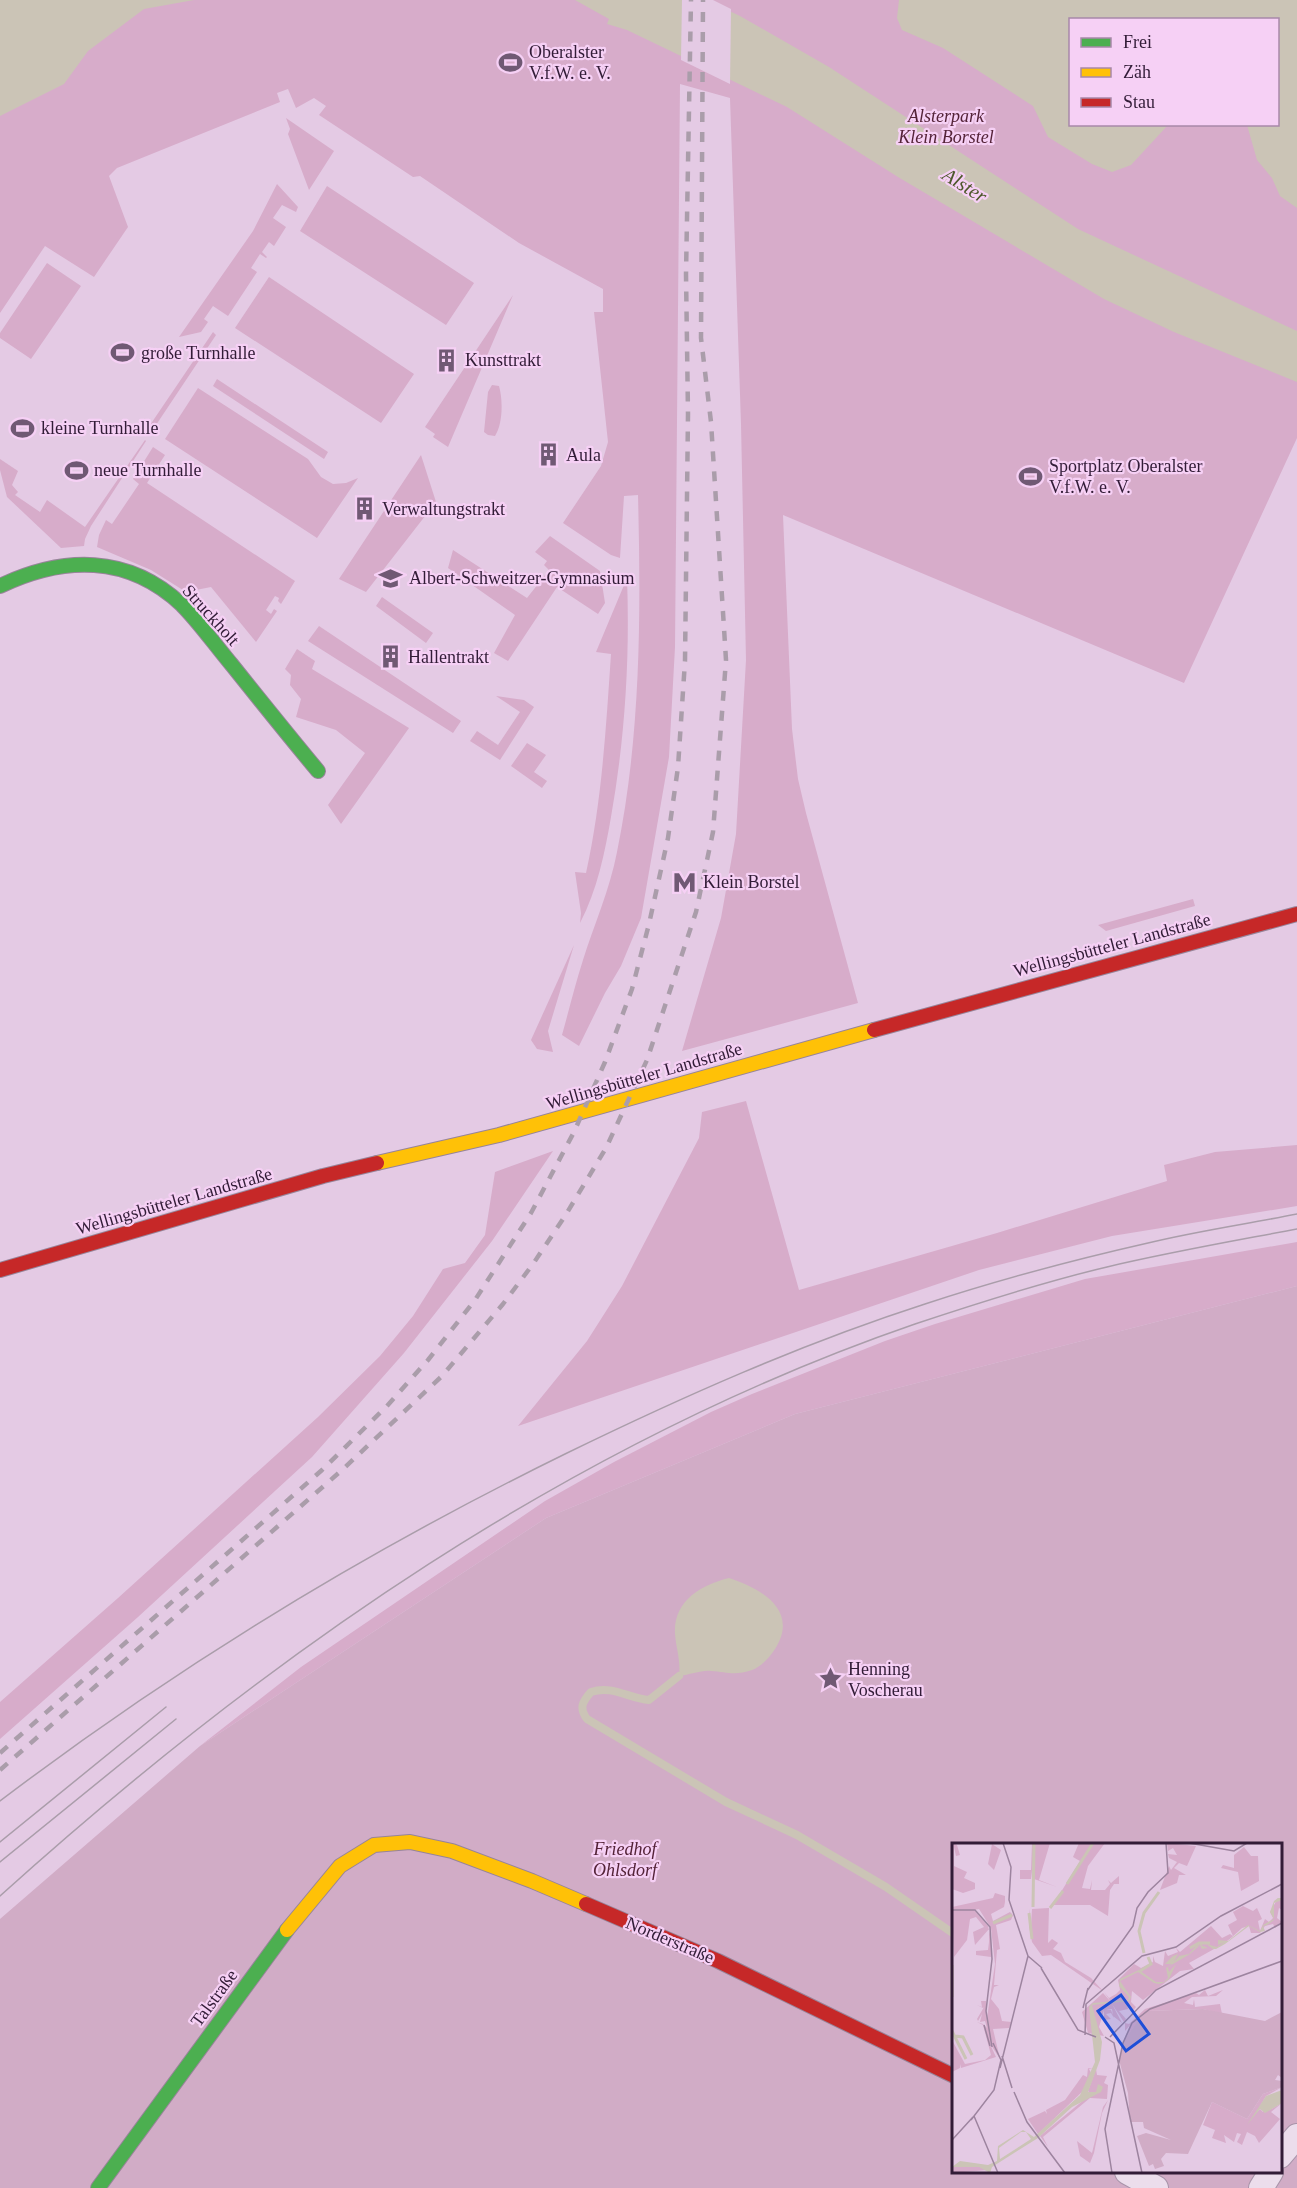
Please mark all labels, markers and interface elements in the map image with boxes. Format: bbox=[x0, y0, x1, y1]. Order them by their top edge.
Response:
legend bbox=[1069, 18, 1279, 126]
text: Frei bbox=[1123, 32, 1152, 52]
place label: Oberalster V.f.W. e. V. bbox=[529, 42, 611, 83]
sports icon: Oberalster V.f.W. e. V. bbox=[498, 49, 524, 75]
text: Zäh bbox=[1123, 62, 1151, 82]
text: Stau bbox=[1123, 92, 1155, 112]
park label: Alsterpark Klein Borstel bbox=[897, 106, 994, 147]
water label: Alster bbox=[937, 162, 991, 207]
sports icon: große Turnhalle bbox=[110, 340, 136, 366]
place label: große Turnhalle bbox=[141, 343, 256, 363]
building icon: Kunsttrakt bbox=[434, 347, 460, 373]
place label: Kunsttrakt bbox=[465, 350, 541, 370]
sports icon: kleine Turnhalle bbox=[10, 415, 36, 441]
place label: kleine Turnhalle bbox=[41, 418, 159, 438]
building icon: Aula bbox=[535, 442, 561, 468]
place label: Aula bbox=[566, 445, 601, 465]
place label: Sportplatz Oberalster V.f.W. e. V. bbox=[1049, 456, 1202, 497]
sports icon: neue Turnhalle bbox=[63, 457, 89, 483]
place label: neue Turnhalle bbox=[94, 460, 202, 480]
sports icon: Sportplatz Oberalster V.f.W. e. V. bbox=[1018, 463, 1044, 489]
building icon: Verwaltungstrakt bbox=[351, 496, 377, 522]
place label: Verwaltungstrakt bbox=[382, 499, 505, 519]
school or university icon: Albert-Schweitzer-Gymnasium bbox=[378, 565, 404, 591]
place label: Albert-Schweitzer-Gymnasium bbox=[409, 568, 635, 588]
street label: Struckholt bbox=[178, 580, 244, 650]
building icon: Hallentrakt bbox=[377, 644, 403, 670]
place label: Hallentrakt bbox=[408, 647, 489, 667]
metro station icon: Klein Borstel bbox=[672, 869, 698, 895]
place label: Klein Borstel bbox=[703, 872, 800, 892]
street label: Wellingsbütteler Landstraße bbox=[1011, 909, 1213, 981]
street label: Wellingsbütteler Landstraße bbox=[544, 1038, 744, 1114]
street label: Wellingsbütteler Landstraße bbox=[74, 1163, 274, 1239]
place label: Henning Voscherau bbox=[848, 1659, 923, 1700]
place icon: Henning Voscherau bbox=[817, 1666, 843, 1692]
park label: Friedhof Ohlsdorf bbox=[593, 1839, 660, 1880]
inset map bbox=[952, 1843, 1282, 2173]
street label: Norderstraße bbox=[623, 1912, 717, 1968]
street label: Talstraße bbox=[187, 1966, 241, 2030]

